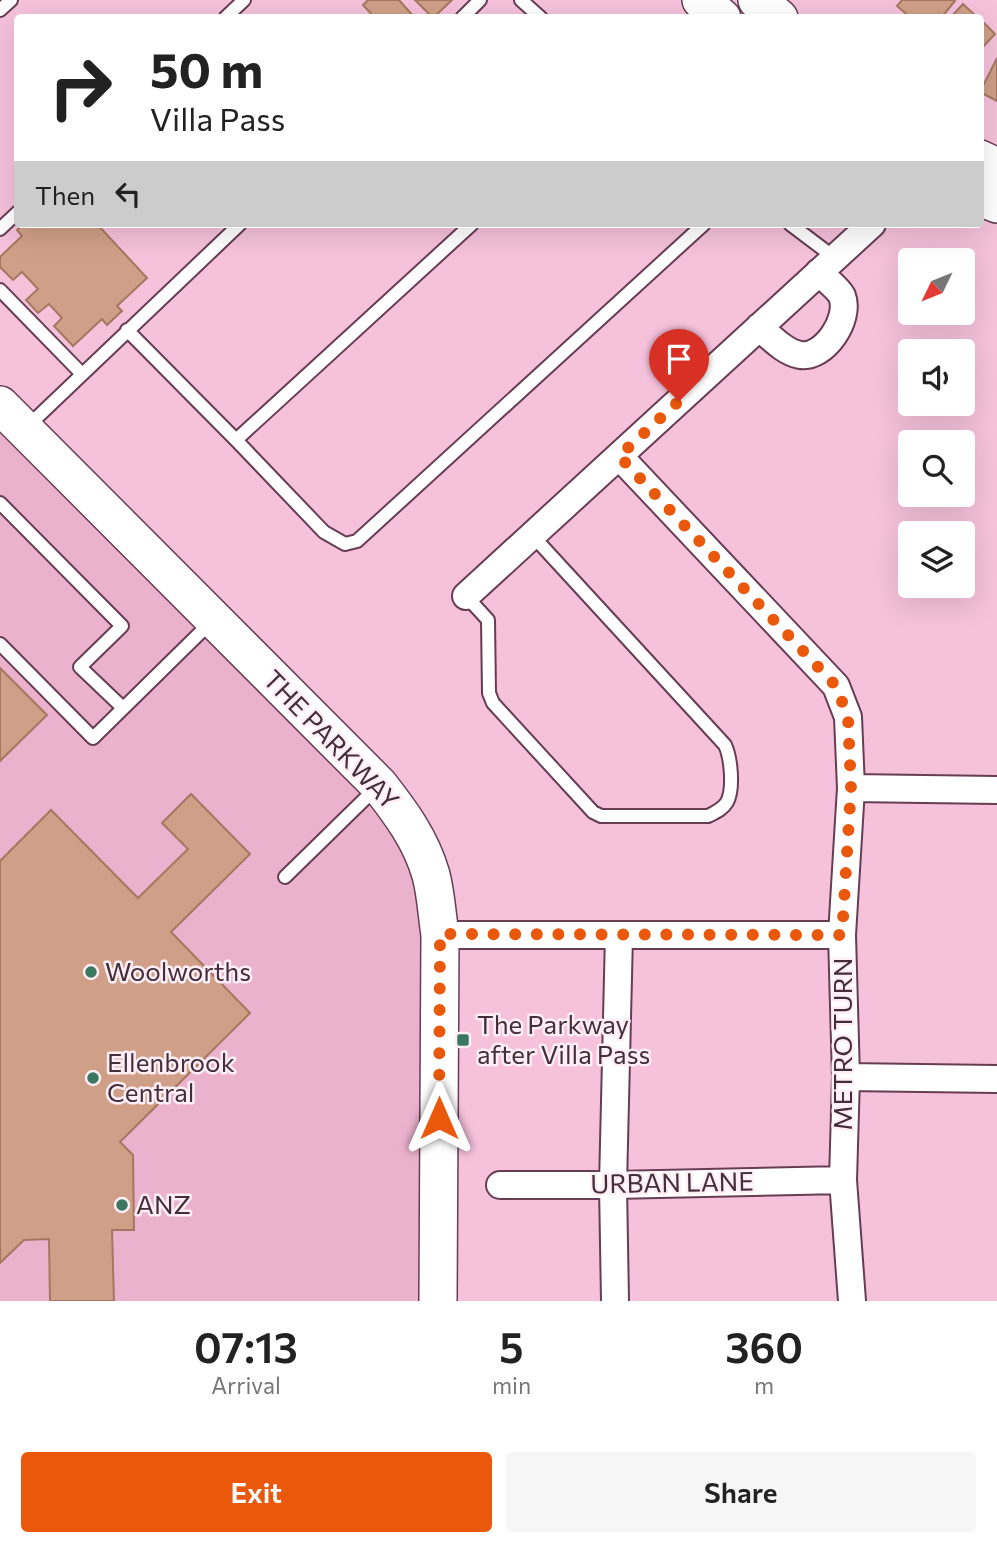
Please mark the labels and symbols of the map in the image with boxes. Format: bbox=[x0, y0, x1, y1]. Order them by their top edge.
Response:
north arrow bbox=[898, 248, 975, 326]
pin bbox=[649, 329, 709, 401]
street label: THE PARKWAY bbox=[258, 663, 406, 815]
place label: Woolworths bbox=[105, 955, 251, 986]
street label: METRO TURN bbox=[826, 958, 857, 1130]
marker: Woolworths bbox=[83, 964, 99, 980]
place label: The Parkway after Villa Pass bbox=[477, 1008, 650, 1069]
marker: The Parkway after Villa Pass bbox=[455, 1032, 471, 1048]
place label: Ellenbrook Central bbox=[107, 1046, 235, 1107]
marker: Ellenbrook Central bbox=[85, 1070, 101, 1086]
position arrow bbox=[402, 1081, 476, 1155]
street label: URBAN LANE bbox=[590, 1165, 754, 1198]
place label: ANZ bbox=[136, 1188, 191, 1219]
marker: ANZ bbox=[114, 1197, 130, 1213]

